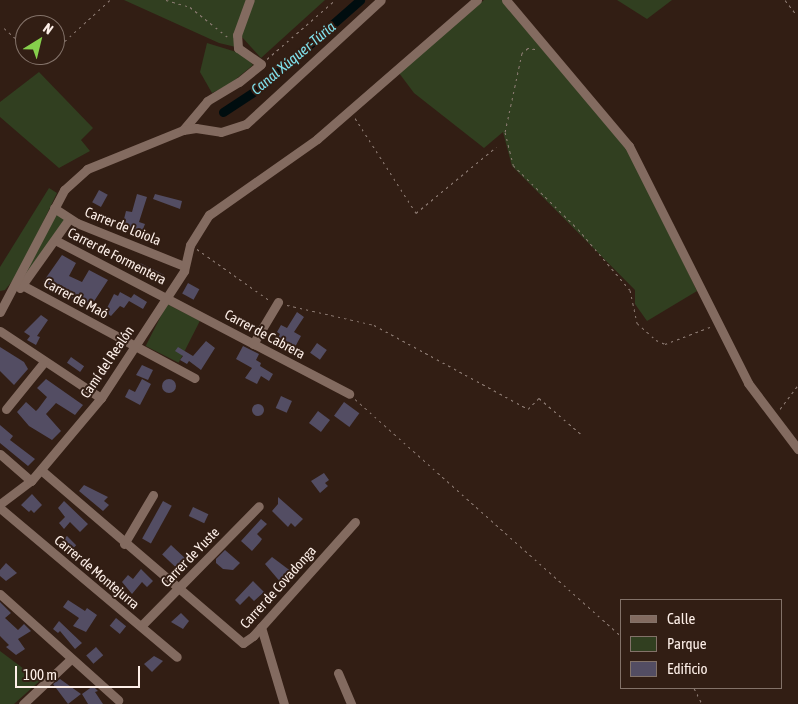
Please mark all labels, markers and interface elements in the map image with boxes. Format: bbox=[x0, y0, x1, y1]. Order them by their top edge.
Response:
north arrow bbox=[15, 15, 65, 65]
water label: Canal Xúquer-Túria bbox=[247, 18, 339, 98]
text: N bbox=[40, 20, 56, 38]
street label: Carrer de Loiola bbox=[83, 203, 163, 249]
street label: Carrer de Formentera bbox=[65, 224, 169, 288]
street label: Carrer de Maó bbox=[41, 274, 111, 322]
street label: Carrer de Cabrera bbox=[222, 306, 308, 362]
street label: Camí del Realón bbox=[77, 323, 137, 401]
street label: Carrer de Yuste bbox=[157, 524, 223, 590]
street label: Carrer de Montejurra bbox=[51, 532, 143, 612]
street label: Carrer de Covadonga bbox=[236, 542, 320, 632]
legend bbox=[620, 599, 783, 689]
text: Calle bbox=[667, 610, 695, 627]
text: Parque bbox=[667, 635, 707, 652]
scale bar bbox=[18, 656, 142, 688]
text: Edificio bbox=[667, 660, 708, 677]
text: 100 m bbox=[23, 666, 57, 683]

